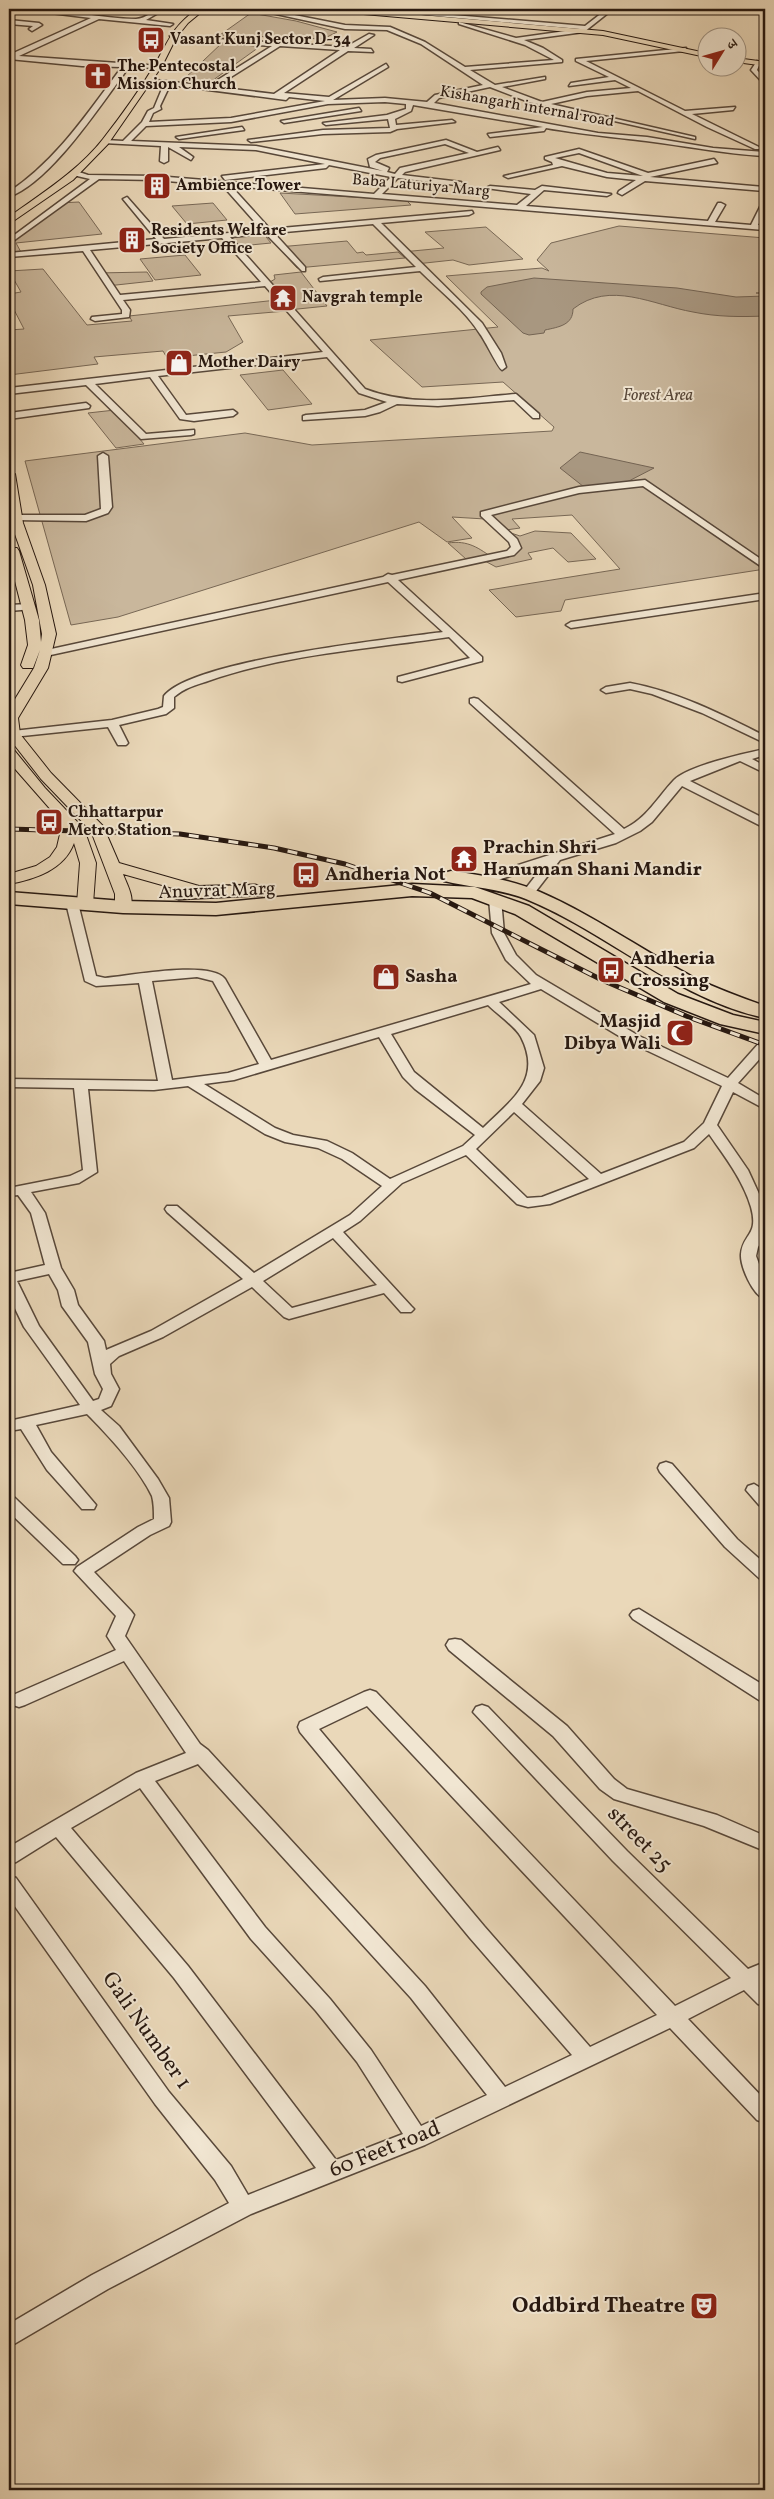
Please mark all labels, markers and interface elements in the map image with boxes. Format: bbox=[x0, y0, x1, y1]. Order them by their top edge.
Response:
bus stop icon: Vasant Kunj Sector D-34 bbox=[136, 25, 166, 55]
north arrow bbox=[696, 28, 746, 78]
place label: Vasant Kunj Sector D-34 bbox=[170, 29, 351, 51]
text: उ bbox=[721, 36, 741, 54]
place label: The Pentecostal Mission Church bbox=[117, 56, 236, 96]
church icon: The Pentecostal Mission Church bbox=[83, 61, 113, 91]
street label: Kishangarh internal road bbox=[438, 81, 616, 133]
street label: Baba Laturiya Marg bbox=[351, 169, 491, 203]
building icon: Ambience Tower bbox=[142, 171, 172, 201]
place label: Ambience Tower bbox=[176, 175, 301, 197]
place label: Residents Welfare Society Office bbox=[151, 220, 286, 260]
building icon: Residents Welfare Society Office bbox=[117, 225, 147, 255]
temple icon: Navgrah temple bbox=[268, 283, 298, 313]
place label: Navgrah temple bbox=[302, 287, 423, 309]
shop icon: Mother Dairy bbox=[164, 348, 194, 378]
place label: Mother Dairy bbox=[198, 352, 300, 374]
park label: Forest Area bbox=[623, 385, 693, 407]
place label: Chhattarpur Metro Station bbox=[68, 802, 172, 842]
bus stop icon: Chhattarpur Metro Station bbox=[34, 807, 64, 837]
place label: Prachin Shri Hanuman Shani Mandir bbox=[483, 835, 702, 883]
temple icon: Prachin Shri Hanuman Shani Mandir bbox=[449, 844, 479, 874]
bus stop icon: Andheria Not bbox=[291, 860, 321, 890]
place label: Andheria Not bbox=[325, 862, 446, 888]
street label: Anuvrat Marg bbox=[158, 876, 276, 906]
place label: Andheria Crossing bbox=[630, 946, 715, 994]
bus stop icon: Andheria Crossing bbox=[596, 955, 626, 985]
shop icon: Sasha bbox=[371, 962, 401, 992]
place label: Sasha bbox=[405, 964, 458, 990]
place label: Masjid Dibya Wali bbox=[564, 1009, 661, 1057]
mosque icon: Masjid Dibya Wali bbox=[665, 1018, 695, 1048]
street label: street 25 bbox=[599, 1800, 679, 1880]
street label: Gali Number 1 bbox=[94, 1966, 198, 2096]
street label: 60 Feet road bbox=[325, 2114, 445, 2186]
place label: Oddbird Theatre bbox=[512, 2291, 685, 2322]
theatre icon: Oddbird Theatre bbox=[689, 2291, 719, 2321]

